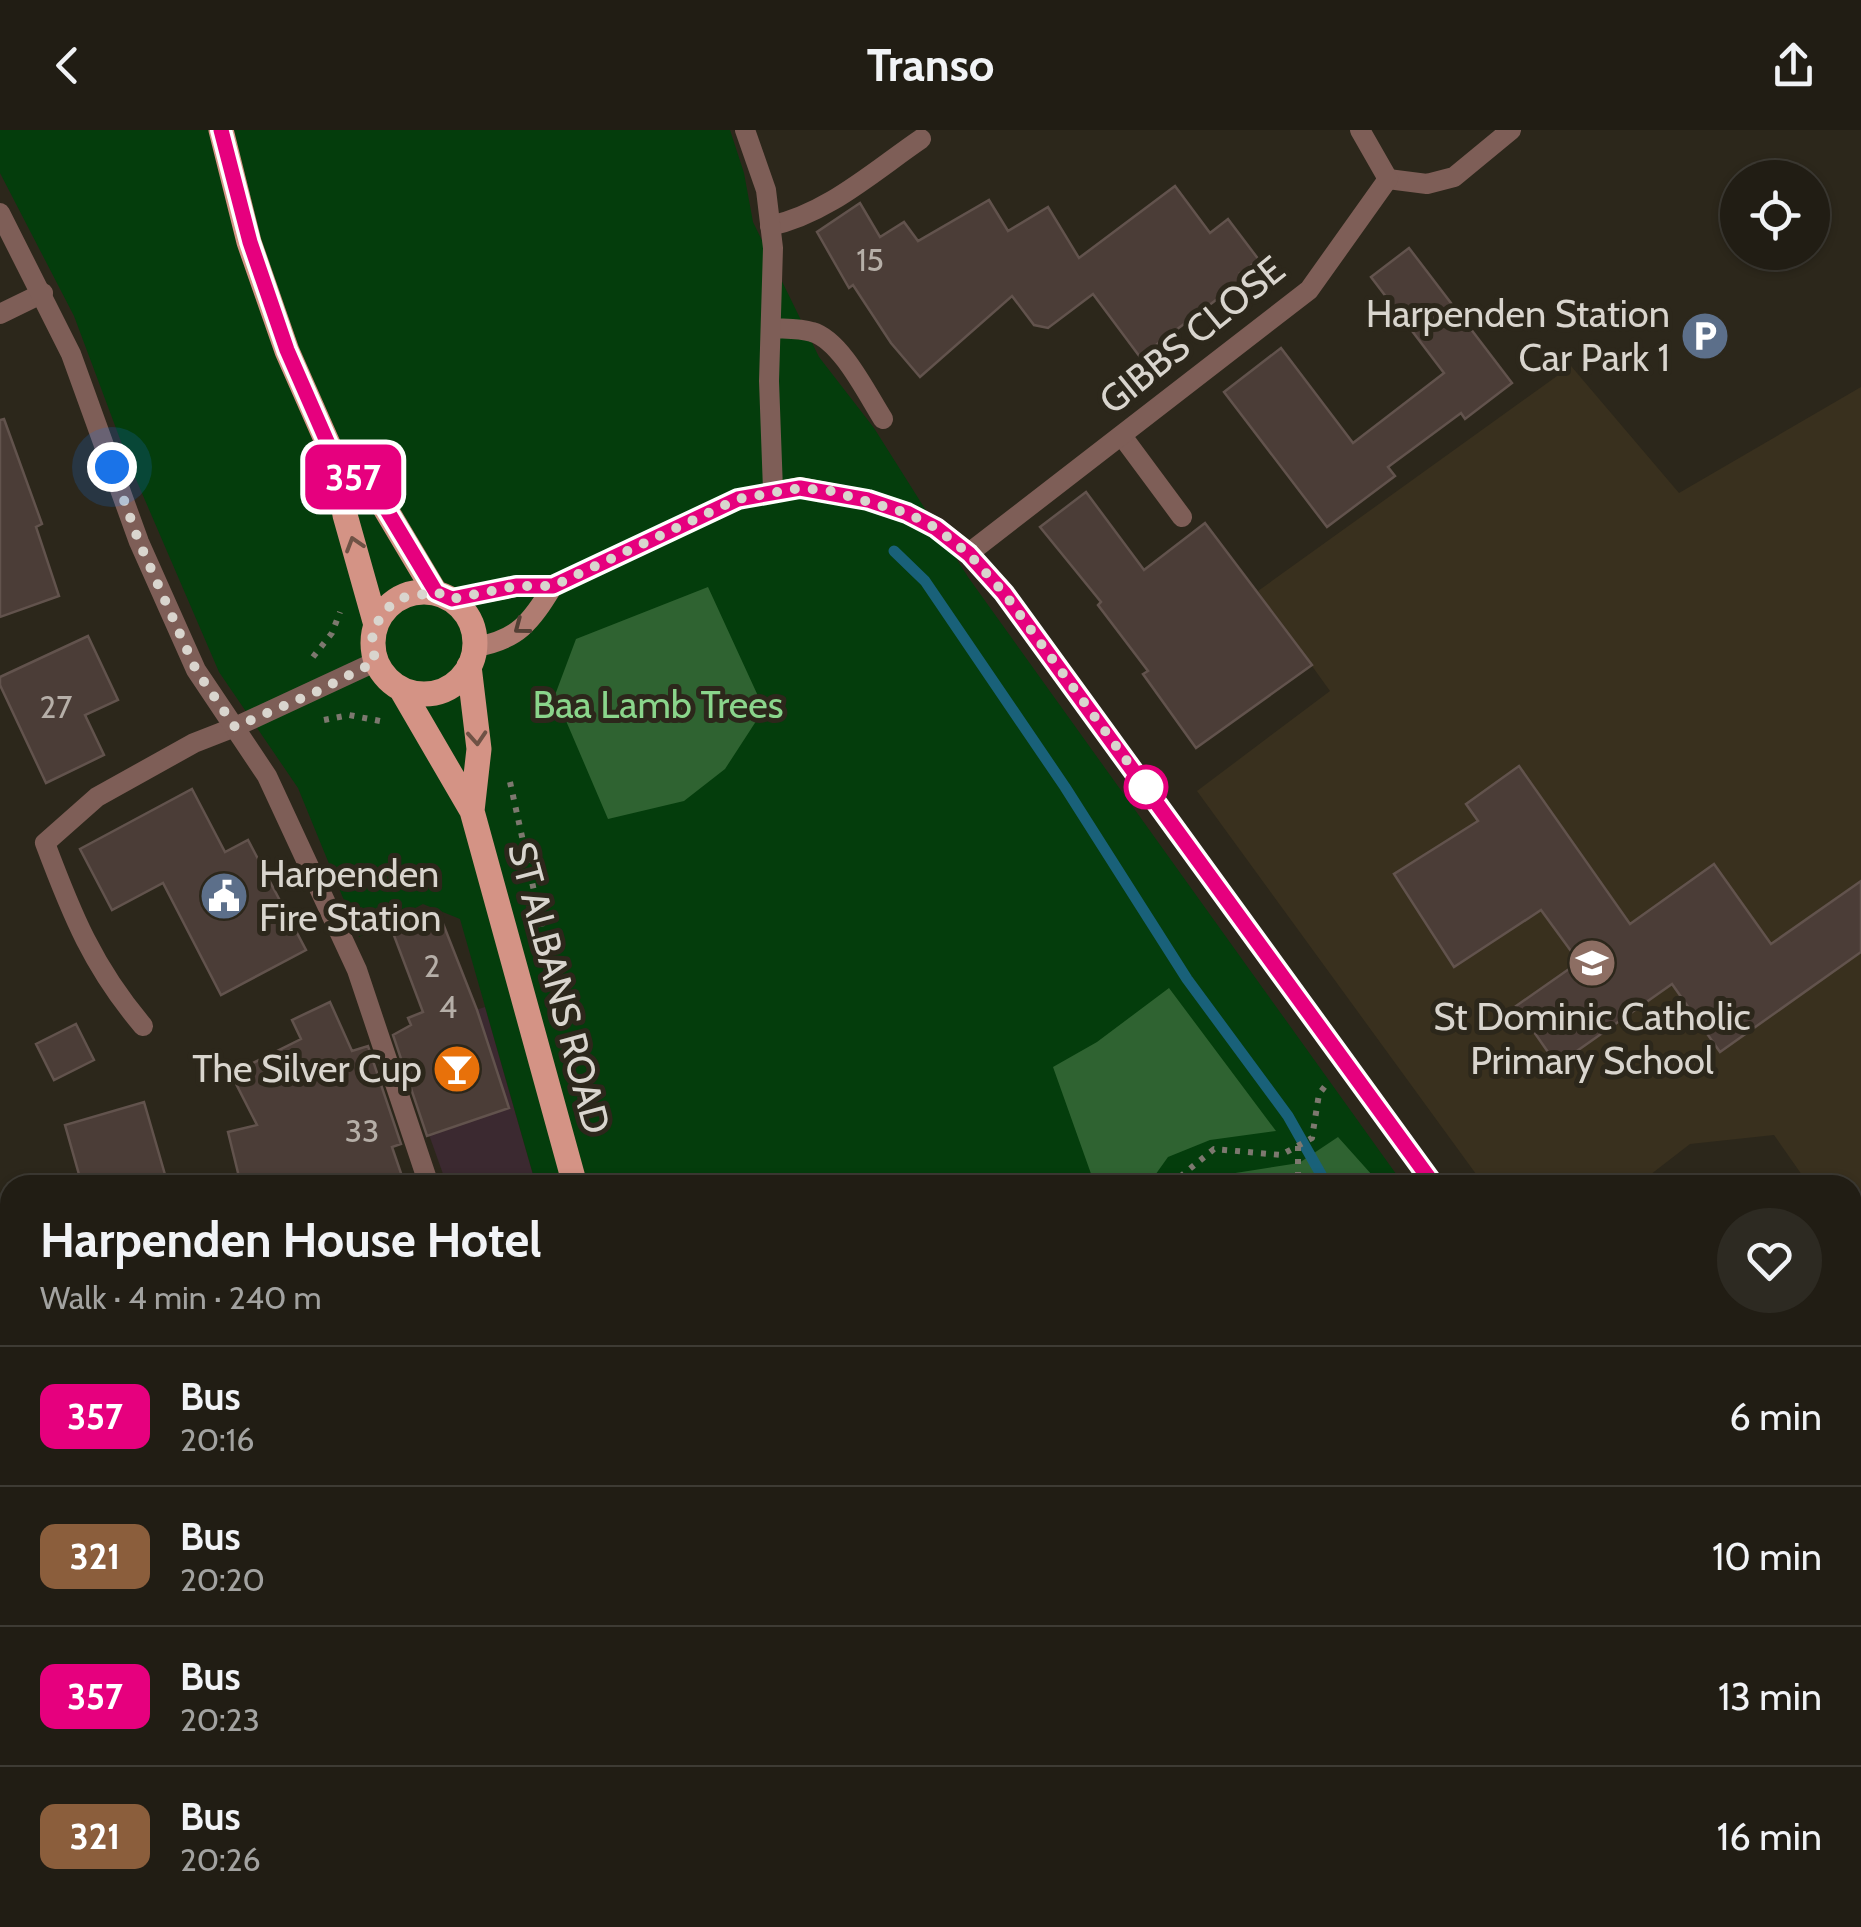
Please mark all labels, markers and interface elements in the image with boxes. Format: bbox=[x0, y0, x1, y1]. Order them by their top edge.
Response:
icon: back bbox=[40, 38, 95, 93]
text: Transo bbox=[867, 38, 994, 92]
icon: share bbox=[1766, 38, 1821, 93]
map controls bbox=[1720, 160, 1830, 270]
button: locate bbox=[1720, 160, 1830, 270]
house number: 15 bbox=[856, 240, 884, 279]
street label: GIBBS CLOSE bbox=[1089, 245, 1294, 424]
place label: Harpenden Station Car Park 1 bbox=[1366, 290, 1670, 381]
parking icon: Harpenden Station Car Park 1 bbox=[1679, 310, 1731, 362]
your location bbox=[87, 442, 137, 492]
line badge: 357 bbox=[296, 444, 410, 510]
text: 357 bbox=[325, 456, 381, 499]
one-way arrow bbox=[345, 536, 366, 553]
one-way arrow bbox=[515, 615, 533, 632]
park label: Baa Lamb Trees bbox=[532, 681, 784, 728]
house number: 27 bbox=[40, 687, 72, 726]
one-way arrow bbox=[466, 730, 488, 746]
unlabelled marker bbox=[1125, 766, 1167, 808]
street label: ST ALBANS ROAD bbox=[498, 837, 621, 1139]
place label: Harpenden Fire Station bbox=[259, 850, 441, 941]
public building icon: Harpenden Fire Station bbox=[198, 870, 250, 922]
school or university icon: St Dominic Catholic Primary School bbox=[1566, 937, 1618, 989]
house number: 2 bbox=[424, 946, 440, 985]
house number: 4 bbox=[439, 987, 457, 1026]
place label: St Dominic Catholic Primary School bbox=[1433, 993, 1751, 1084]
bar icon: The Silver Cup bbox=[431, 1043, 483, 1095]
place label: The Silver Cup bbox=[192, 1045, 422, 1092]
house number: 33 bbox=[345, 1111, 379, 1150]
button: heart bbox=[1717, 1208, 1822, 1313]
text: Harpenden House Hotel bbox=[40, 1211, 542, 1269]
text: Walk · 4 min · 240 m bbox=[40, 1278, 322, 1317]
text: Bus bbox=[180, 1373, 241, 1420]
text: 6 min bbox=[1729, 1393, 1822, 1440]
text: 357 bbox=[67, 1395, 123, 1438]
text: 20:16 bbox=[180, 1420, 254, 1459]
text: Bus bbox=[180, 1513, 241, 1560]
text: 10 min bbox=[1712, 1533, 1822, 1580]
text: 321 bbox=[70, 1535, 120, 1578]
text: 20:20 bbox=[180, 1560, 265, 1599]
text: Bus bbox=[180, 1653, 241, 1700]
text: 13 min bbox=[1718, 1673, 1822, 1720]
text: 357 bbox=[67, 1675, 123, 1718]
text: 20:23 bbox=[180, 1700, 260, 1739]
text: Bus bbox=[180, 1793, 241, 1840]
text: 16 min bbox=[1717, 1813, 1822, 1860]
text: 321 bbox=[70, 1815, 120, 1858]
text: 20:26 bbox=[180, 1840, 261, 1879]

